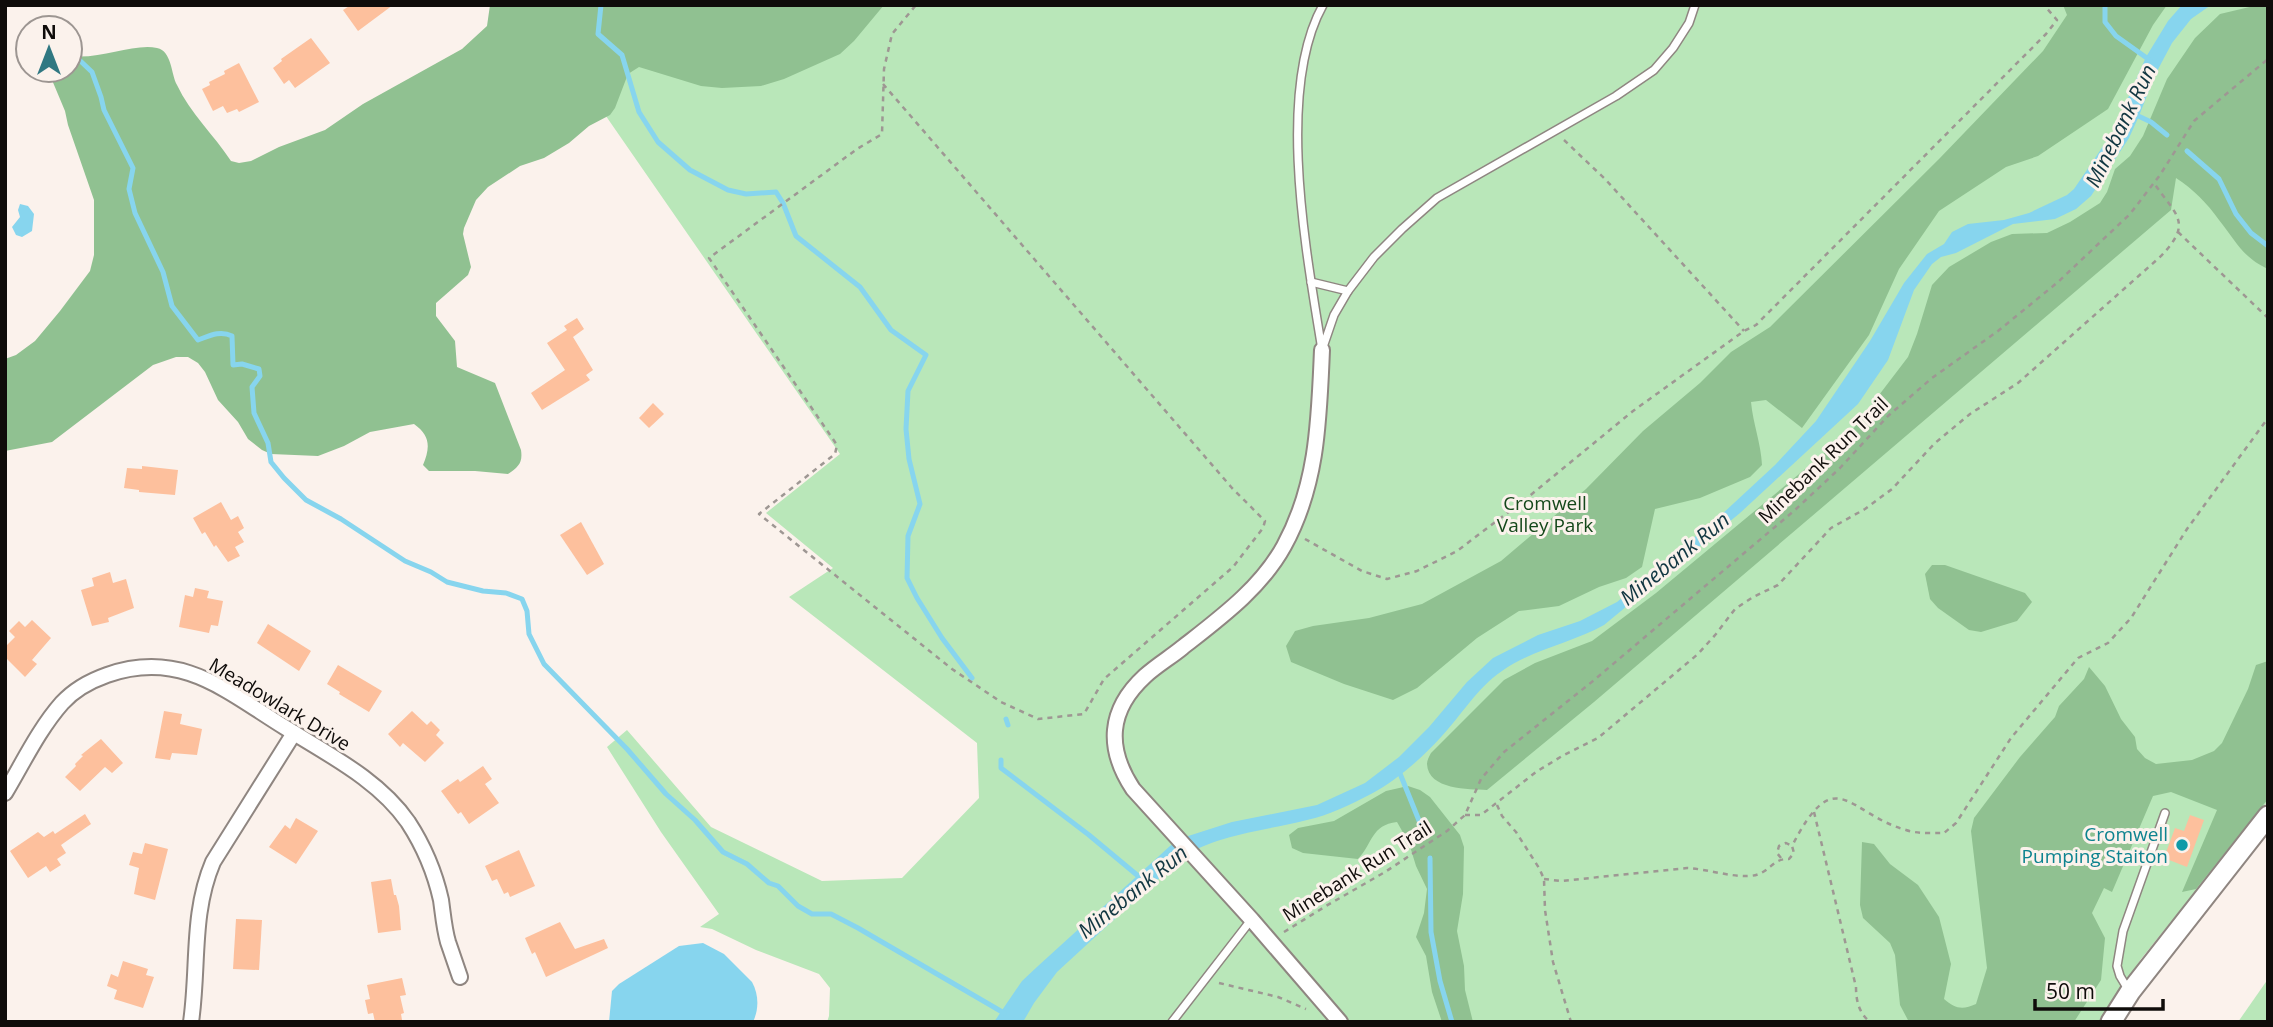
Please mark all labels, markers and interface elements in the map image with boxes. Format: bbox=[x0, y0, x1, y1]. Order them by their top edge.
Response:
north arrow bbox=[14, 14, 84, 84]
text: N bbox=[41, 19, 57, 45]
water label: Minebank Run bbox=[2078, 59, 2162, 192]
street label: Minebank Run Trail bbox=[1752, 391, 1894, 529]
park label: Cromwell Valley Park bbox=[1497, 490, 1593, 538]
water label: Minebank Run bbox=[1614, 505, 1735, 611]
street label: Meadowlark Drive bbox=[204, 651, 356, 757]
street label: Minebank Run Trail bbox=[1277, 815, 1437, 927]
place label: Cromwell Pumping Staiton bbox=[2022, 821, 2168, 869]
marker: Cromwell Pumping Staiton bbox=[2174, 837, 2190, 853]
water label: Minebank Run bbox=[1072, 838, 1193, 944]
scale bar bbox=[2035, 968, 2163, 1012]
text: 50 m bbox=[2046, 977, 2095, 1005]

